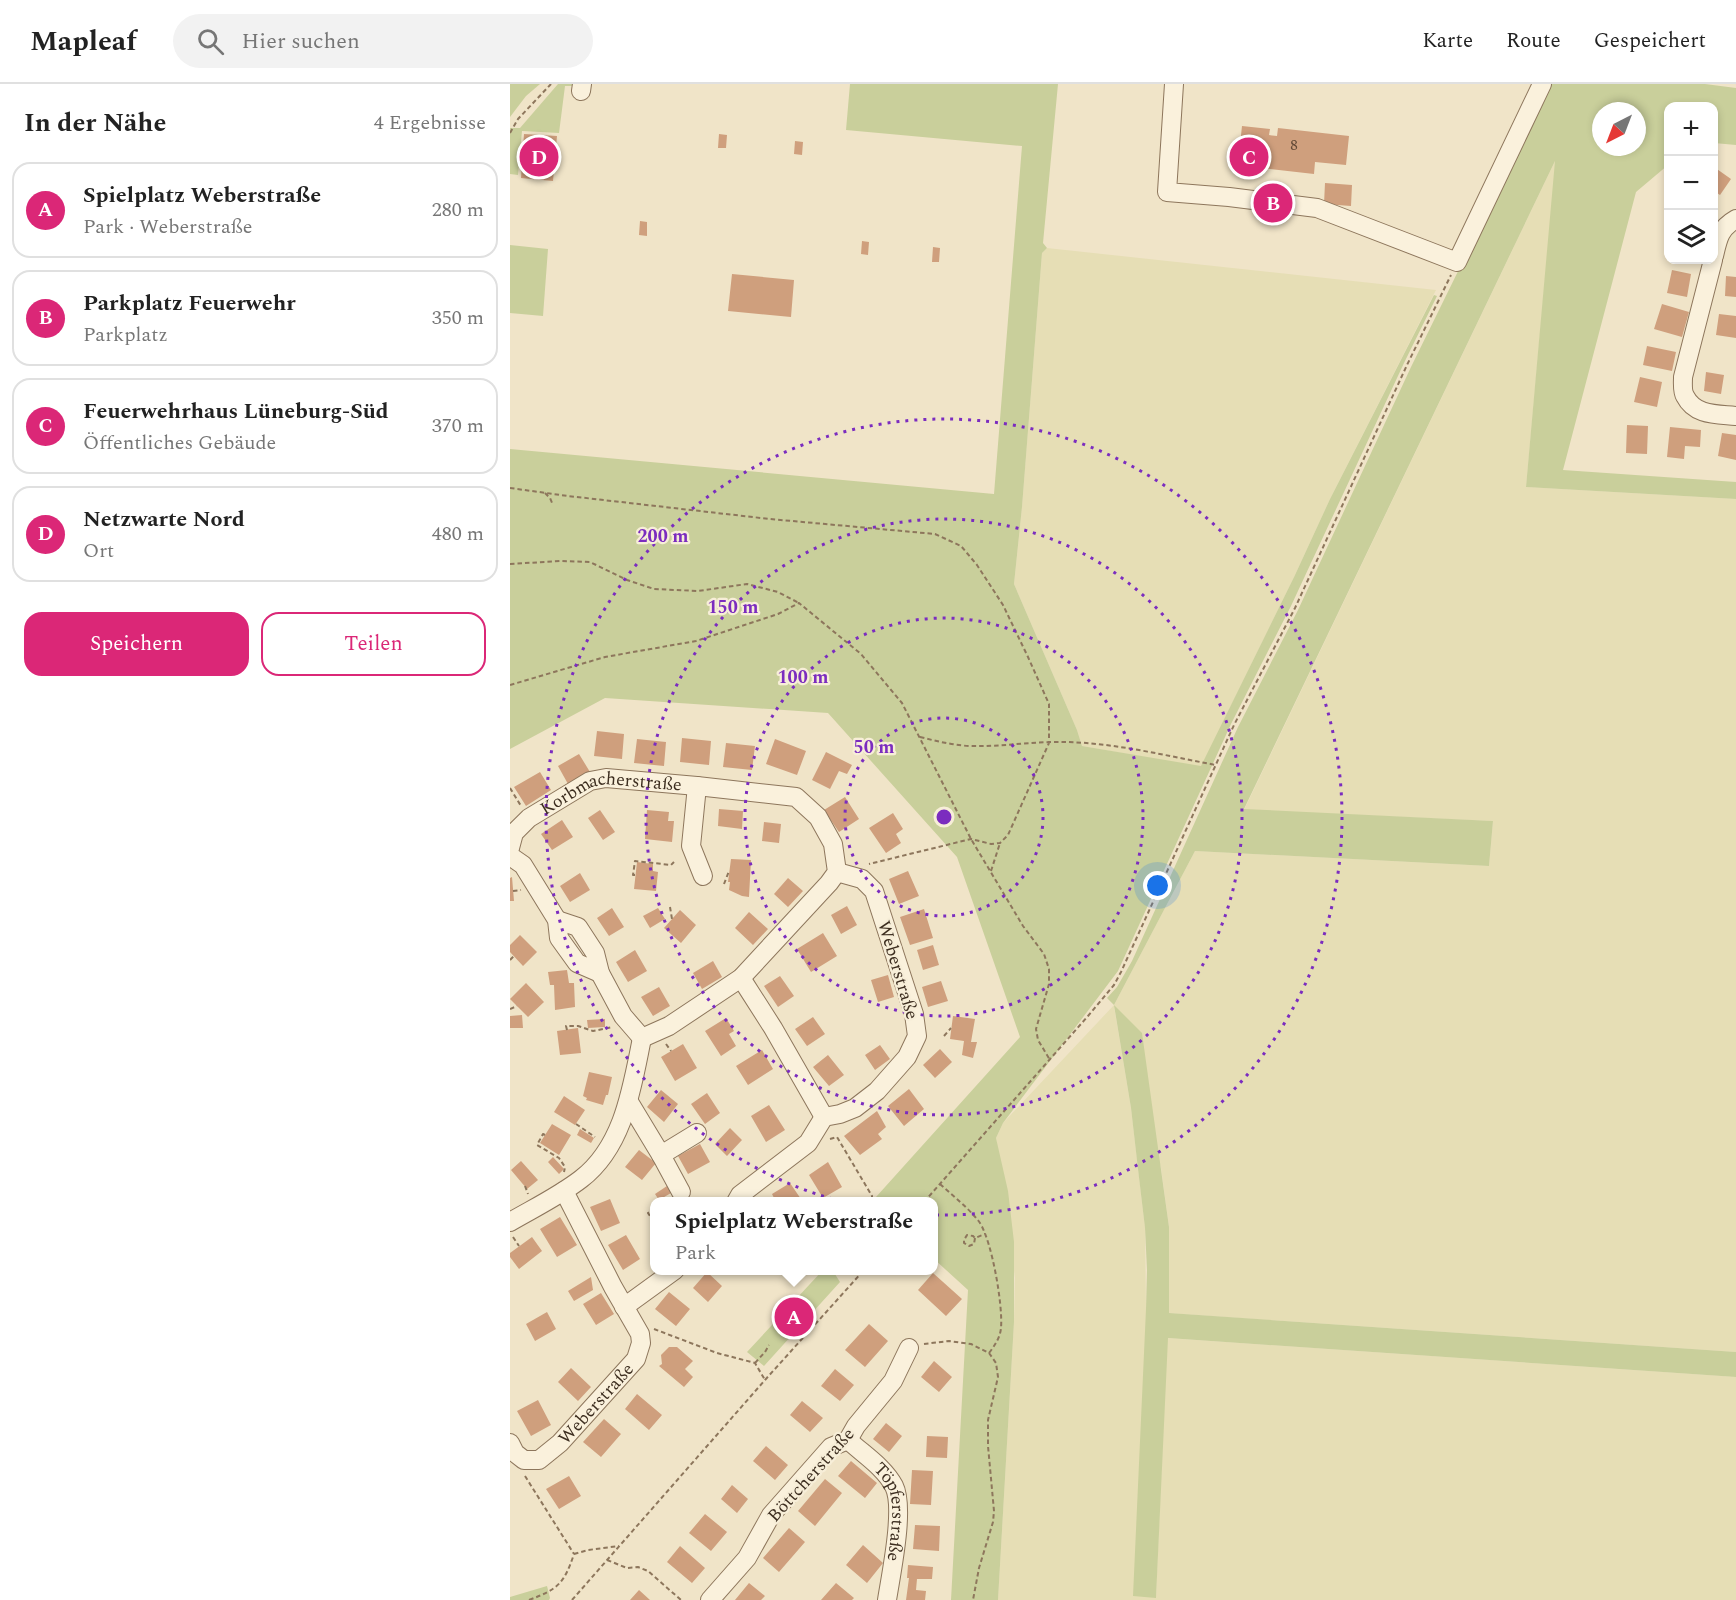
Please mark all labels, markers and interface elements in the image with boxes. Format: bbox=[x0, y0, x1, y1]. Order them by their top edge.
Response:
search box bbox=[173, 14, 593, 68]
text: Mapleaf bbox=[30, 20, 137, 63]
icon: search bbox=[194, 25, 227, 58]
text: Hier suchen bbox=[242, 25, 360, 58]
text: Karte bbox=[1422, 25, 1473, 57]
text: Route bbox=[1506, 25, 1561, 57]
text: Gespeichert bbox=[1594, 25, 1706, 57]
north arrow bbox=[1592, 102, 1646, 156]
map controls bbox=[1664, 102, 1718, 264]
button: + bbox=[1664, 102, 1718, 156]
text: In der Nähe bbox=[24, 103, 166, 143]
text: 4 Ergebnisse bbox=[374, 108, 486, 138]
pin: D bbox=[519, 134, 558, 180]
pin: C bbox=[1230, 134, 1268, 180]
house number: 8 bbox=[1290, 134, 1298, 157]
button: − bbox=[1664, 156, 1718, 210]
text: Spielplatz Weberstraße bbox=[83, 179, 321, 212]
pin: B bbox=[1254, 180, 1293, 226]
text: A bbox=[38, 195, 53, 225]
text: 280 m bbox=[432, 195, 484, 225]
button: layers bbox=[1664, 210, 1718, 264]
text: Park · Weberstraße bbox=[83, 212, 252, 242]
text: Parkplatz Feuerwehr bbox=[83, 287, 296, 320]
text: B bbox=[38, 303, 53, 333]
text: 350 m bbox=[432, 303, 484, 333]
text: Parkplatz bbox=[83, 320, 168, 350]
text: Feuerwehrhaus Lüneburg-Süd bbox=[83, 395, 389, 428]
text: C bbox=[38, 411, 53, 441]
text: 370 m bbox=[432, 411, 484, 441]
text: Öffentliches Gebäude bbox=[83, 428, 276, 458]
text: Netzwarte Nord bbox=[83, 503, 245, 536]
text: D bbox=[37, 519, 54, 549]
text: 480 m bbox=[432, 519, 484, 549]
text: 200 m bbox=[637, 523, 689, 550]
text: Ort bbox=[83, 536, 114, 566]
text: 150 m bbox=[707, 594, 759, 621]
button: Speichern bbox=[24, 612, 249, 676]
button: Teilen bbox=[261, 612, 486, 676]
text: 100 m bbox=[777, 664, 829, 691]
text: 50 m bbox=[854, 734, 894, 761]
street label: Korbmacherstraße bbox=[535, 765, 683, 822]
centre of rings bbox=[934, 807, 954, 827]
your location bbox=[1143, 871, 1172, 900]
street label: Weberstraße bbox=[870, 917, 926, 1023]
popup bbox=[650, 1197, 938, 1275]
text: Spielplatz Weberstraße bbox=[675, 1205, 913, 1238]
text: Park bbox=[675, 1238, 716, 1268]
pin: A bbox=[774, 1294, 814, 1340]
street label: Weberstraße bbox=[552, 1357, 640, 1450]
street label: Böttcherstraße bbox=[761, 1422, 861, 1528]
street label: Töpferstraße bbox=[868, 1456, 912, 1563]

